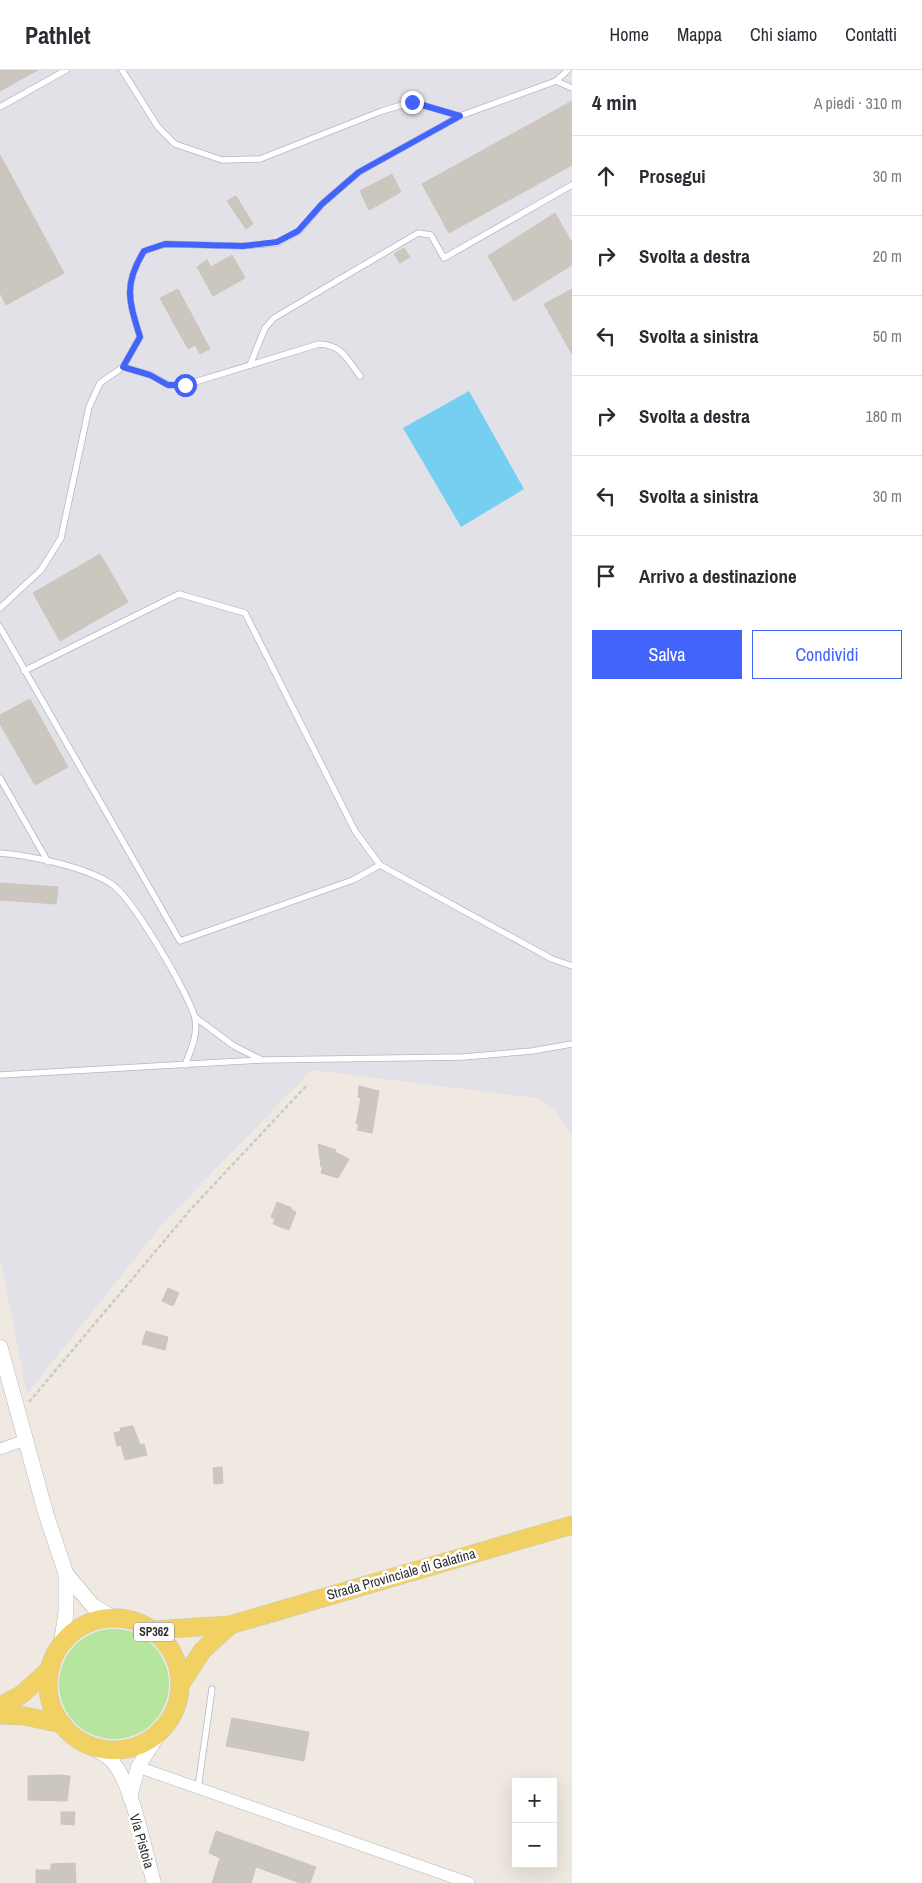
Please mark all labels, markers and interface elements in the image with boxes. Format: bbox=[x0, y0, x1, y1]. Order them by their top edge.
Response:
text: Pathlet bbox=[25, 19, 91, 51]
text: Home bbox=[610, 22, 649, 47]
text: Mappa bbox=[677, 22, 722, 47]
text: Chi siamo bbox=[750, 22, 817, 47]
text: Contatti bbox=[845, 22, 897, 47]
text: 4 min bbox=[592, 88, 637, 117]
route end bbox=[401, 91, 424, 114]
text: A piedi · 310 m bbox=[814, 92, 902, 114]
icon: ahead bbox=[592, 162, 620, 190]
text: Prosegui bbox=[639, 163, 706, 189]
text: 30 m bbox=[873, 165, 902, 187]
icon: right bbox=[592, 242, 620, 270]
text: Svolta a destra bbox=[639, 243, 750, 269]
text: 20 m bbox=[873, 245, 902, 267]
icon: left bbox=[592, 322, 620, 350]
text: Svolta a sinistra bbox=[639, 323, 759, 349]
text: 50 m bbox=[873, 325, 902, 347]
route start bbox=[174, 374, 197, 397]
icon: right bbox=[592, 402, 620, 430]
text: Svolta a destra bbox=[639, 403, 750, 429]
text: 180 m bbox=[866, 405, 902, 427]
icon: left bbox=[592, 482, 620, 510]
text: Svolta a sinistra bbox=[639, 483, 759, 509]
text: 30 m bbox=[873, 485, 902, 507]
icon: arrive bbox=[592, 562, 620, 590]
text: Arrivo a destinazione bbox=[639, 563, 797, 589]
button: Salva bbox=[592, 630, 742, 679]
button: Condividi bbox=[752, 630, 902, 679]
street label: Strada Provinciale di Galatina bbox=[325, 1544, 478, 1604]
road number: SP362 bbox=[134, 1622, 174, 1641]
map controls bbox=[512, 1778, 557, 1868]
button: + bbox=[512, 1778, 557, 1823]
street label: Via Pistoia bbox=[126, 1812, 159, 1871]
button: − bbox=[512, 1823, 557, 1868]

